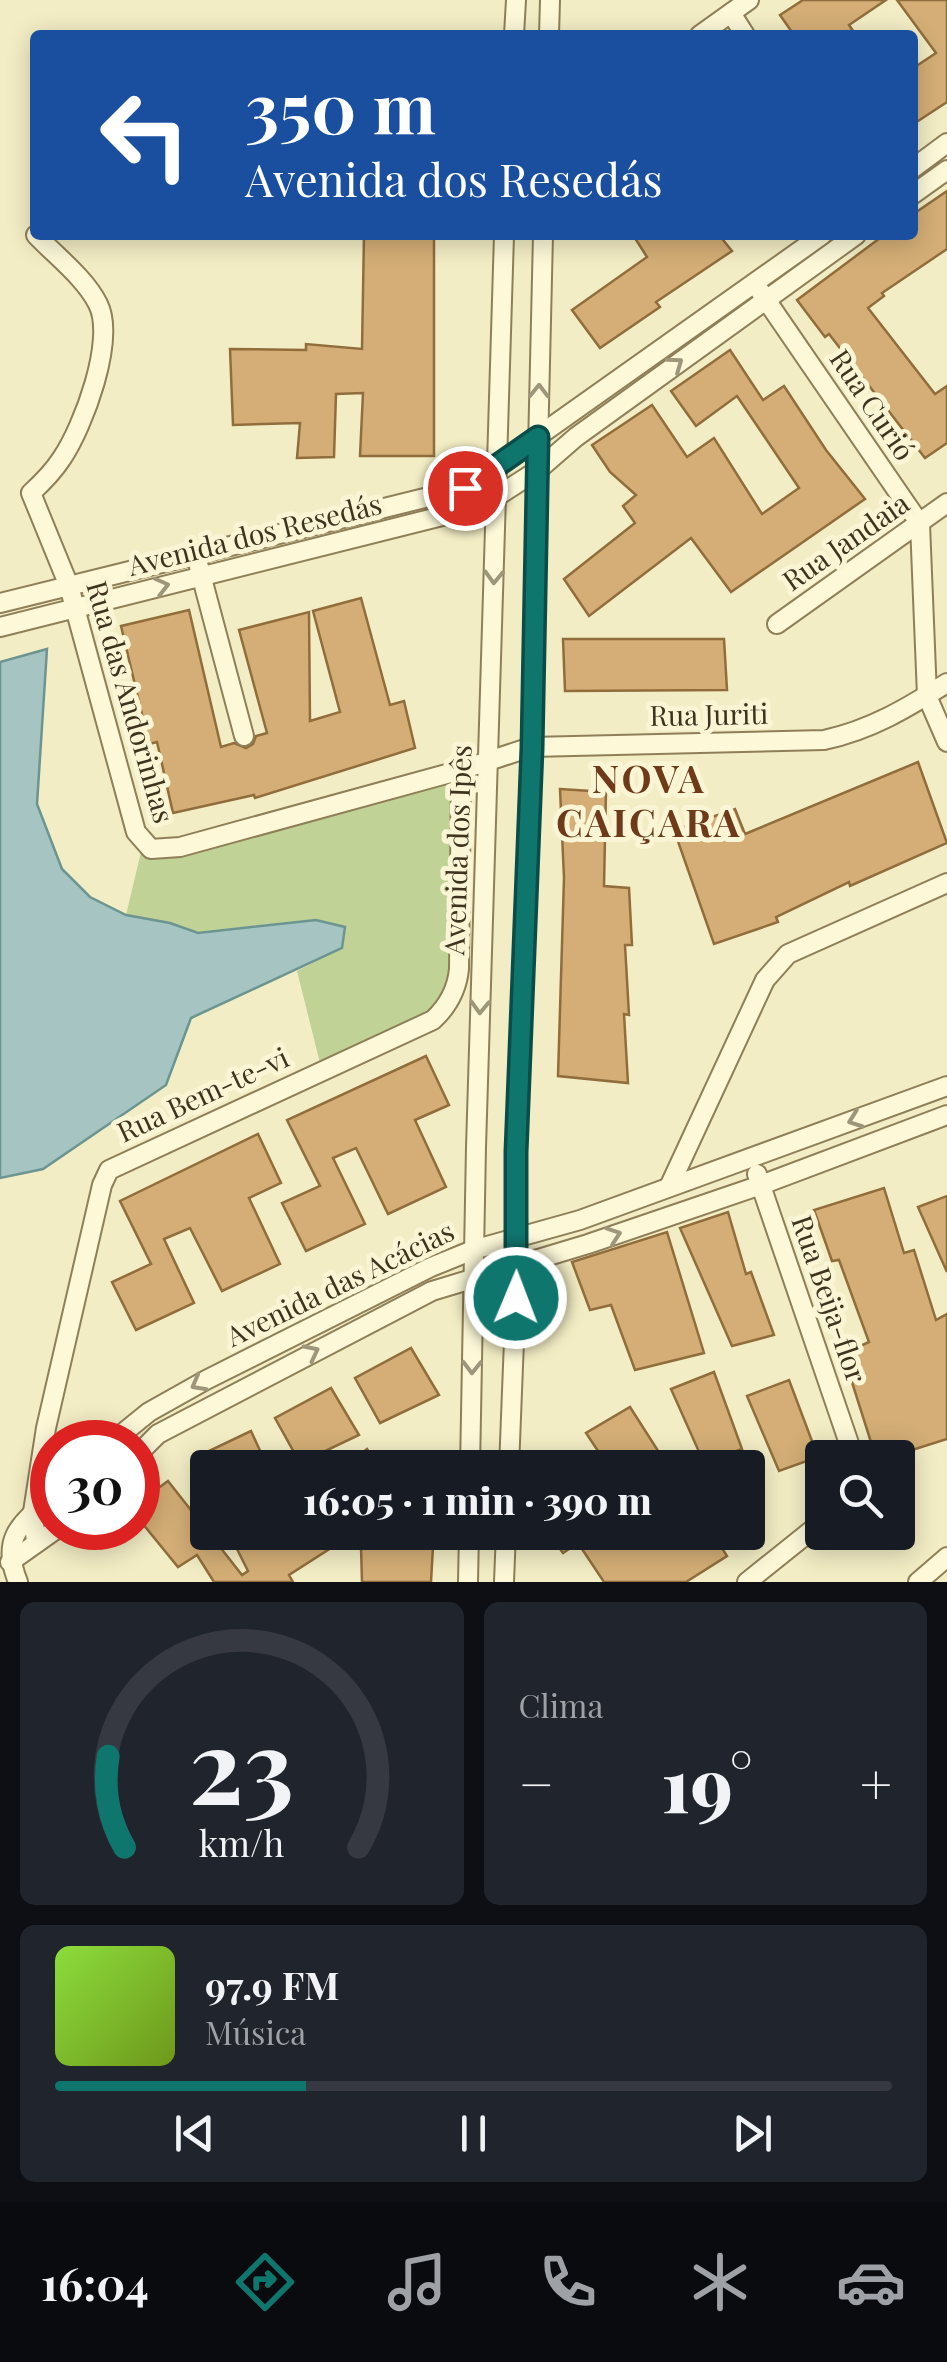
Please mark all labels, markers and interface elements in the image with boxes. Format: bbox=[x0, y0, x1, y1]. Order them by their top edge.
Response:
text: 350 m bbox=[245, 58, 436, 152]
icon: left bbox=[80, 70, 210, 200]
text: Avenida dos Resedás bbox=[245, 148, 663, 208]
street label: Rua Curió bbox=[823, 341, 924, 467]
one-way arrow bbox=[665, 359, 683, 376]
one-way arrow bbox=[529, 382, 550, 398]
pin bbox=[423, 446, 508, 531]
icon: arrive bbox=[438, 461, 493, 516]
street label: Avenida dos Resedás bbox=[123, 484, 385, 583]
street label: Rua Jandaia bbox=[775, 484, 916, 598]
one-way arrow bbox=[484, 570, 505, 586]
street label: Rua das Andorinhas bbox=[79, 576, 184, 827]
one-way arrow bbox=[153, 577, 170, 598]
street label: Rua Juriti bbox=[649, 694, 769, 733]
street label: Avenida dos Ipês bbox=[434, 744, 479, 957]
district label: NOVA CAIÇARA bbox=[556, 752, 742, 847]
one-way arrow bbox=[470, 1000, 491, 1016]
street label: Rua Bem-te-vi bbox=[111, 1038, 294, 1150]
one-way arrow bbox=[848, 1108, 865, 1129]
street label: Rua Beija-flor bbox=[784, 1210, 877, 1388]
street label: Avenida das Acácias bbox=[218, 1211, 459, 1354]
one-way arrow bbox=[604, 1227, 621, 1247]
position arrow bbox=[464, 1246, 568, 1350]
one-way arrow bbox=[301, 1345, 319, 1364]
one-way arrow bbox=[461, 1359, 482, 1375]
one-way arrow bbox=[191, 1372, 209, 1392]
speed limit sign: 30 bbox=[30, 1420, 160, 1550]
map controls bbox=[805, 1440, 915, 1550]
button: search bbox=[805, 1440, 915, 1550]
text: 16:05 · 1 min · 390 m bbox=[303, 1474, 652, 1525]
text: Clima bbox=[519, 1683, 603, 1726]
text: 23 bbox=[189, 1692, 294, 1831]
text: 19° bbox=[661, 1732, 753, 1832]
text: − bbox=[519, 1745, 554, 1819]
text: + bbox=[860, 1745, 892, 1819]
text: km/h bbox=[199, 1818, 285, 1866]
text: 97.9 FM bbox=[205, 1959, 339, 2010]
text: Música bbox=[205, 2010, 306, 2053]
icon: previous bbox=[167, 2106, 222, 2161]
icon: pause bbox=[446, 2106, 501, 2161]
icon: next bbox=[725, 2106, 780, 2161]
icon: directions bbox=[230, 2247, 300, 2317]
icon: music bbox=[382, 2247, 452, 2317]
icon: phone bbox=[533, 2247, 603, 2317]
icon: climate bbox=[685, 2247, 755, 2317]
icon: car bbox=[836, 2247, 906, 2317]
text: 16:04 bbox=[41, 2252, 149, 2312]

